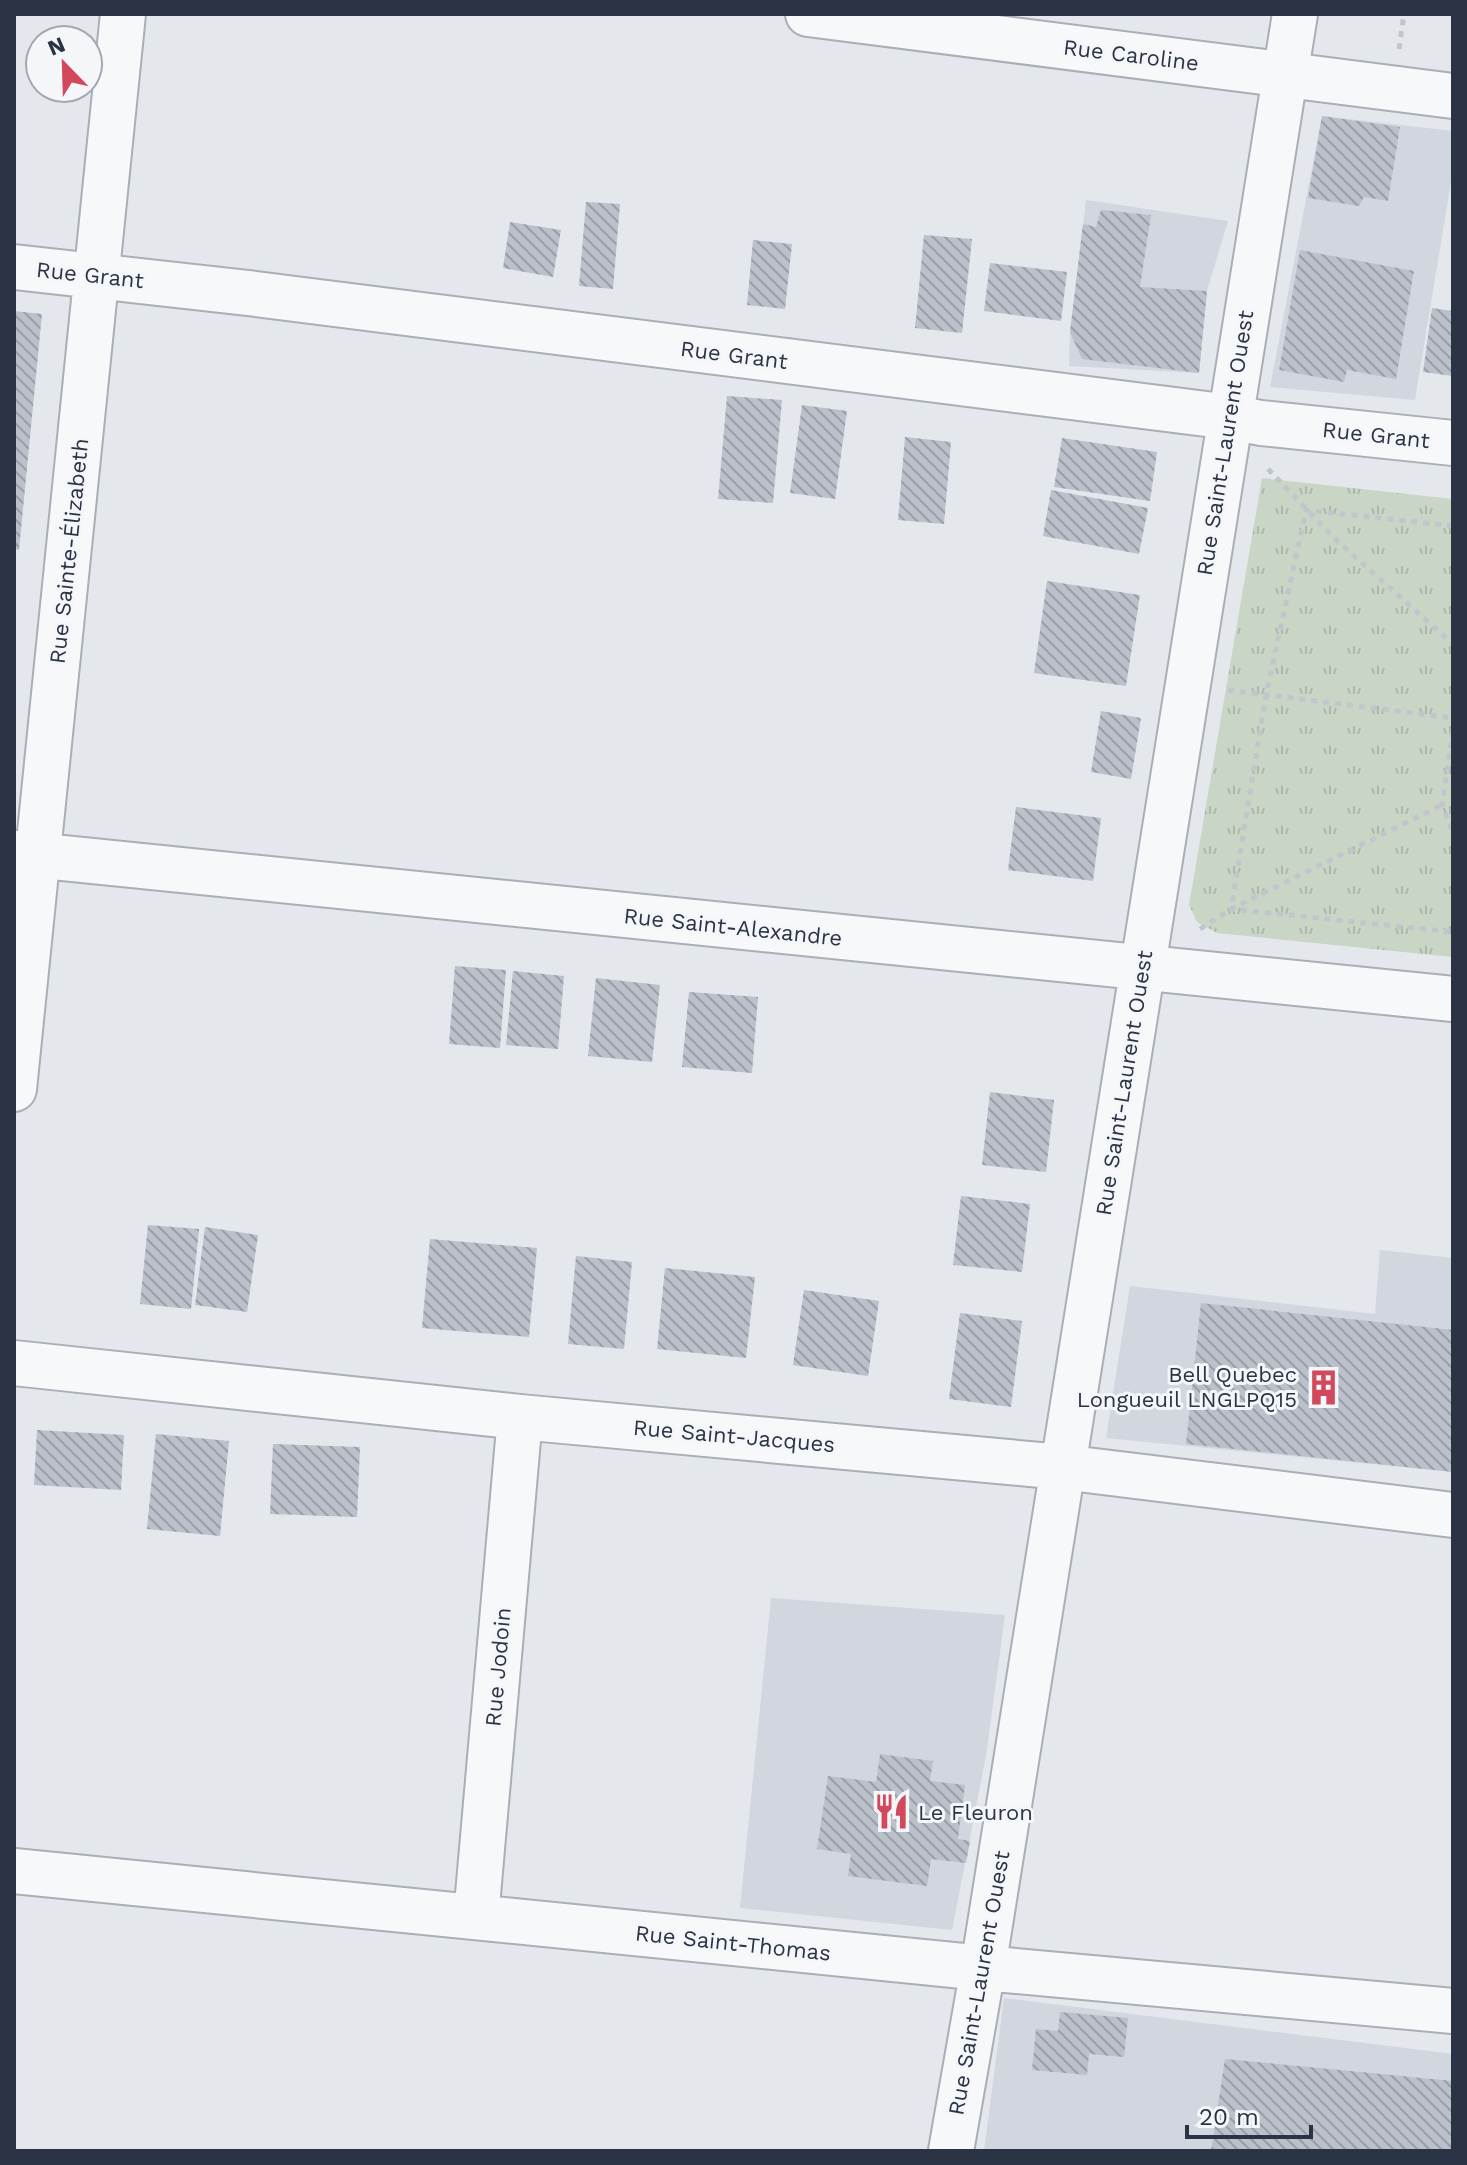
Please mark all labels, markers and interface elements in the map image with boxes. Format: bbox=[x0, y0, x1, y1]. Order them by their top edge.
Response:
north arrow bbox=[24, 24, 104, 104]
text: N bbox=[44, 31, 69, 61]
street label: Rue Caroline bbox=[1062, 34, 1200, 76]
street label: Rue Grant bbox=[35, 257, 145, 293]
street label: Rue Saint-Laurent Ouest bbox=[1192, 309, 1258, 577]
street label: Rue Grant bbox=[679, 336, 789, 374]
street label: Rue Grant bbox=[1321, 417, 1431, 453]
street label: Rue Sainte-Élizabeth bbox=[45, 437, 93, 665]
street label: Rue Saint-Alexandre bbox=[622, 903, 844, 951]
street label: Rue Saint-Laurent Ouest bbox=[1091, 949, 1157, 1217]
place label: Bell Quebec Longueuil LNGLPQ15 bbox=[1077, 1362, 1297, 1412]
building icon: Bell Quebec Longueuil LNGLPQ15 bbox=[1304, 1368, 1342, 1406]
street label: Rue Saint-Jacques bbox=[632, 1415, 836, 1457]
street label: Rue Jodoin bbox=[480, 1606, 516, 1728]
restaurant icon: Le Fleuron bbox=[873, 1793, 911, 1831]
place label: Le Fleuron bbox=[918, 1800, 1033, 1825]
street label: Rue Saint-Laurent Ouest bbox=[943, 1849, 1015, 2117]
street label: Rue Saint-Thomas bbox=[634, 1920, 832, 1966]
scale bar bbox=[1187, 2089, 1311, 2139]
text: 20 m bbox=[1199, 2103, 1259, 2131]

